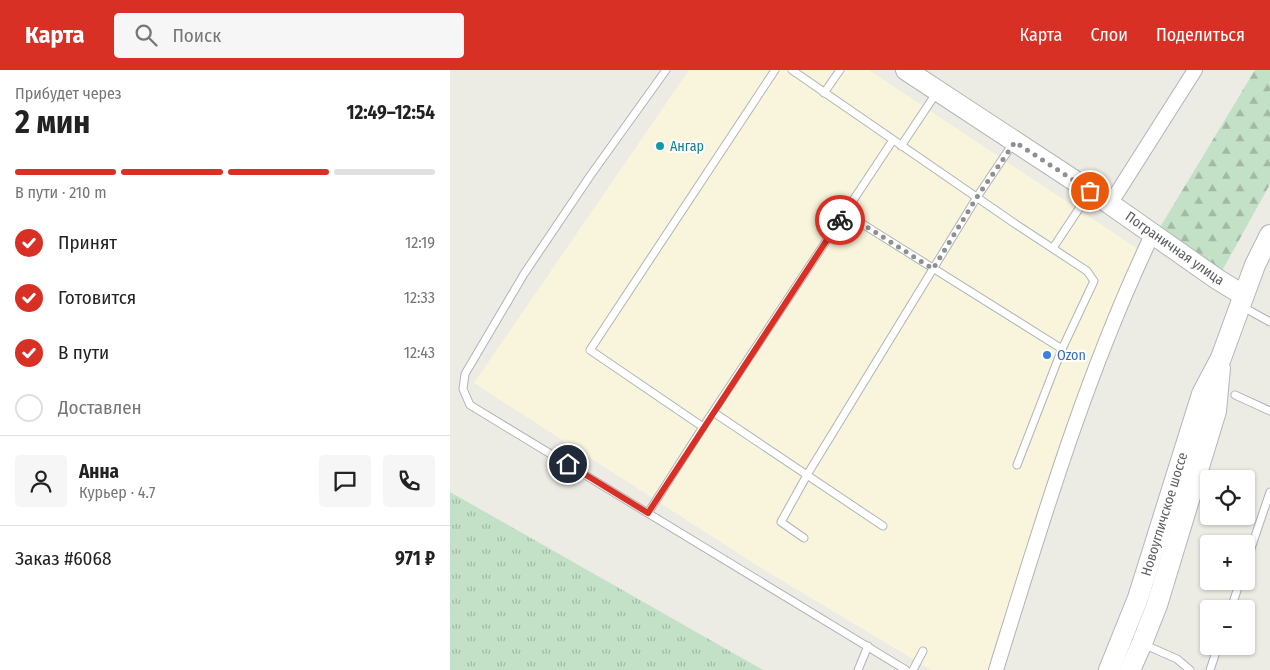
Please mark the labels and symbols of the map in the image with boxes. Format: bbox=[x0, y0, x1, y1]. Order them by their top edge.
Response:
place label: Ангар bbox=[670, 138, 704, 155]
marker: Ангар bbox=[654, 140, 666, 152]
pin bbox=[1069, 170, 1111, 212]
courier bbox=[815, 195, 865, 245]
street label: Пограничная улица bbox=[1122, 208, 1228, 289]
place label: Ozon bbox=[1057, 347, 1086, 364]
marker: Ozon bbox=[1041, 349, 1053, 361]
pin bbox=[547, 443, 589, 485]
street label: Новоугличское шоссе bbox=[1138, 450, 1191, 578]

